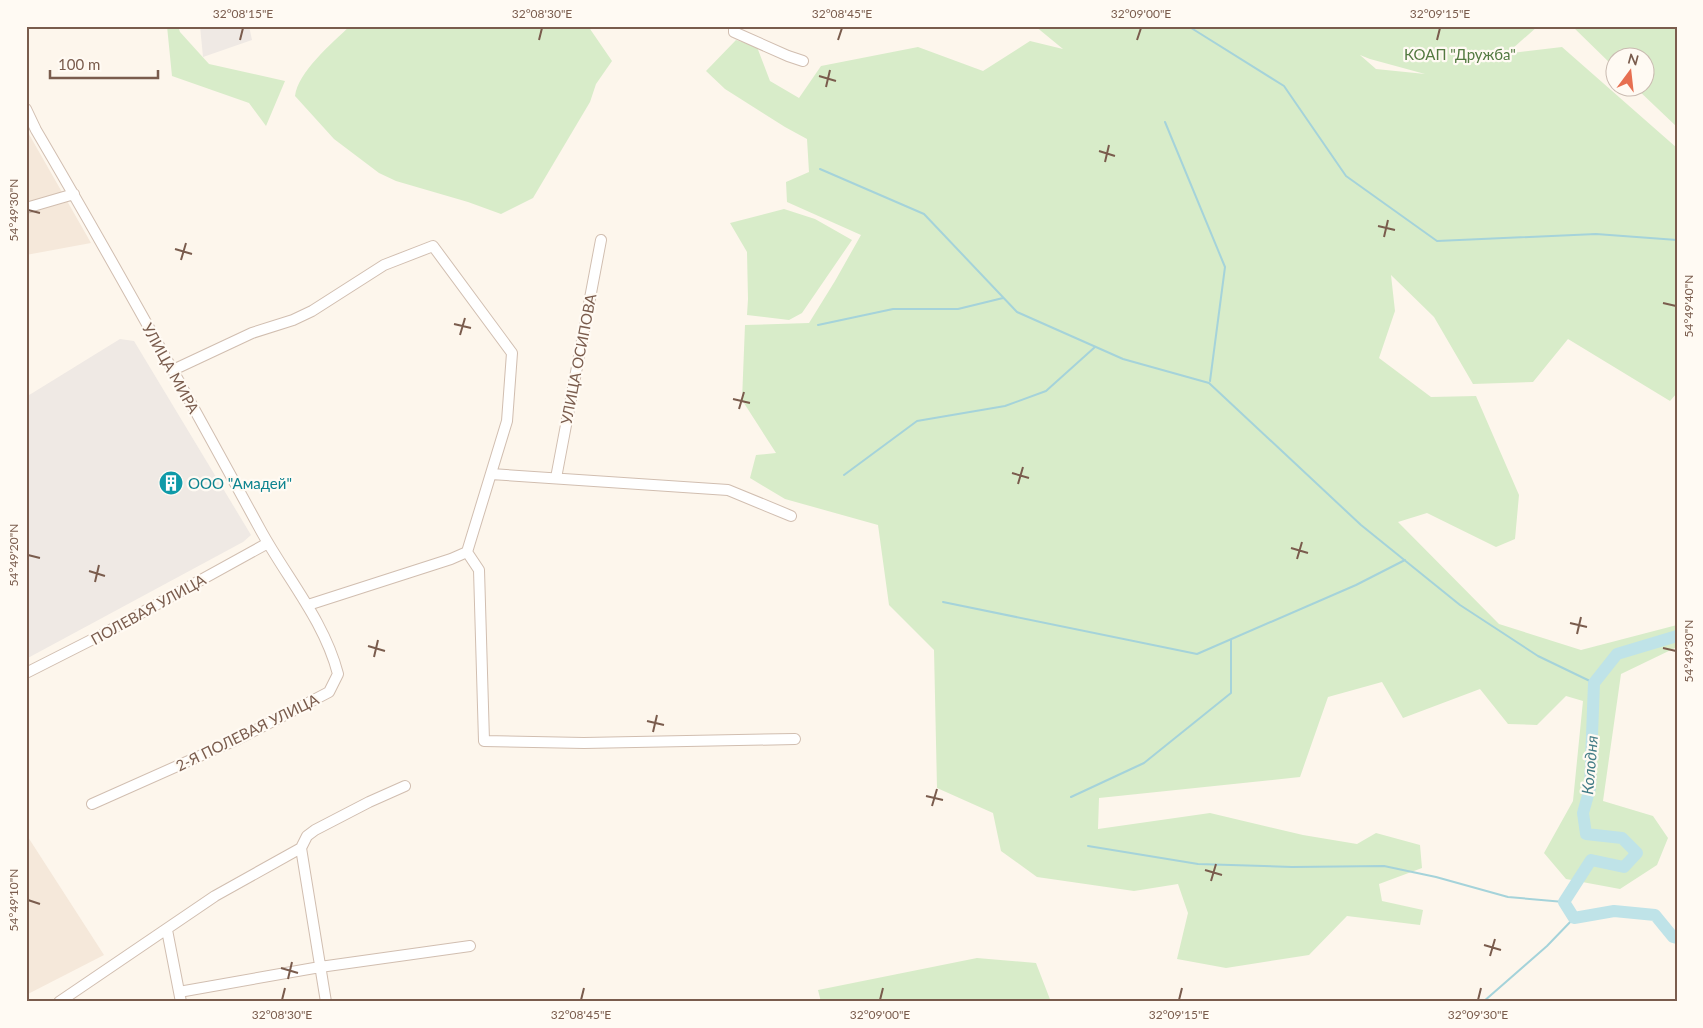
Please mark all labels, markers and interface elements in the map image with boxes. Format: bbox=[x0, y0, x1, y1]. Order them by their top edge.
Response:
text: 32°08'15"E bbox=[213, 6, 273, 21]
text: 32°08'30"E bbox=[512, 6, 572, 21]
text: 32°08'45"E bbox=[812, 6, 872, 21]
text: 32°09'00"E bbox=[1111, 6, 1171, 21]
text: 32°09'15"E bbox=[1410, 6, 1470, 21]
park label: КОАП "Дружба" bbox=[1404, 45, 1516, 63]
scale bar bbox=[50, 48, 158, 80]
north arrow bbox=[1606, 48, 1656, 98]
text: N bbox=[1626, 49, 1641, 69]
text: 100 m bbox=[58, 55, 100, 73]
text: 54°49'30"N bbox=[6, 179, 21, 241]
text: 54°49'40"N bbox=[1681, 275, 1696, 337]
street label: УЛИЦА ОСИПОВА bbox=[557, 291, 600, 426]
street label: УЛИЦА МИРА bbox=[139, 320, 204, 417]
building icon: ООО "Амадей" bbox=[158, 470, 184, 496]
place label: ООО "Амадей" bbox=[188, 474, 292, 492]
text: 54°49'20"N bbox=[6, 524, 21, 586]
street label: ПОЛЕВАЯ УЛИЦА bbox=[87, 570, 209, 648]
text: 54°49'30"N bbox=[1681, 620, 1696, 682]
street label: 2-Я ПОЛЕВАЯ УЛИЦА bbox=[173, 689, 322, 774]
water label: Колодня bbox=[1577, 735, 1601, 795]
text: 54°49'10"N bbox=[6, 869, 21, 931]
text: 32°08'30"E bbox=[252, 1007, 312, 1022]
text: 32°08'45"E bbox=[551, 1007, 611, 1022]
text: 32°09'00"E bbox=[850, 1007, 910, 1022]
text: 32°09'15"E bbox=[1149, 1007, 1209, 1022]
text: 32°09'30"E bbox=[1448, 1007, 1508, 1022]

